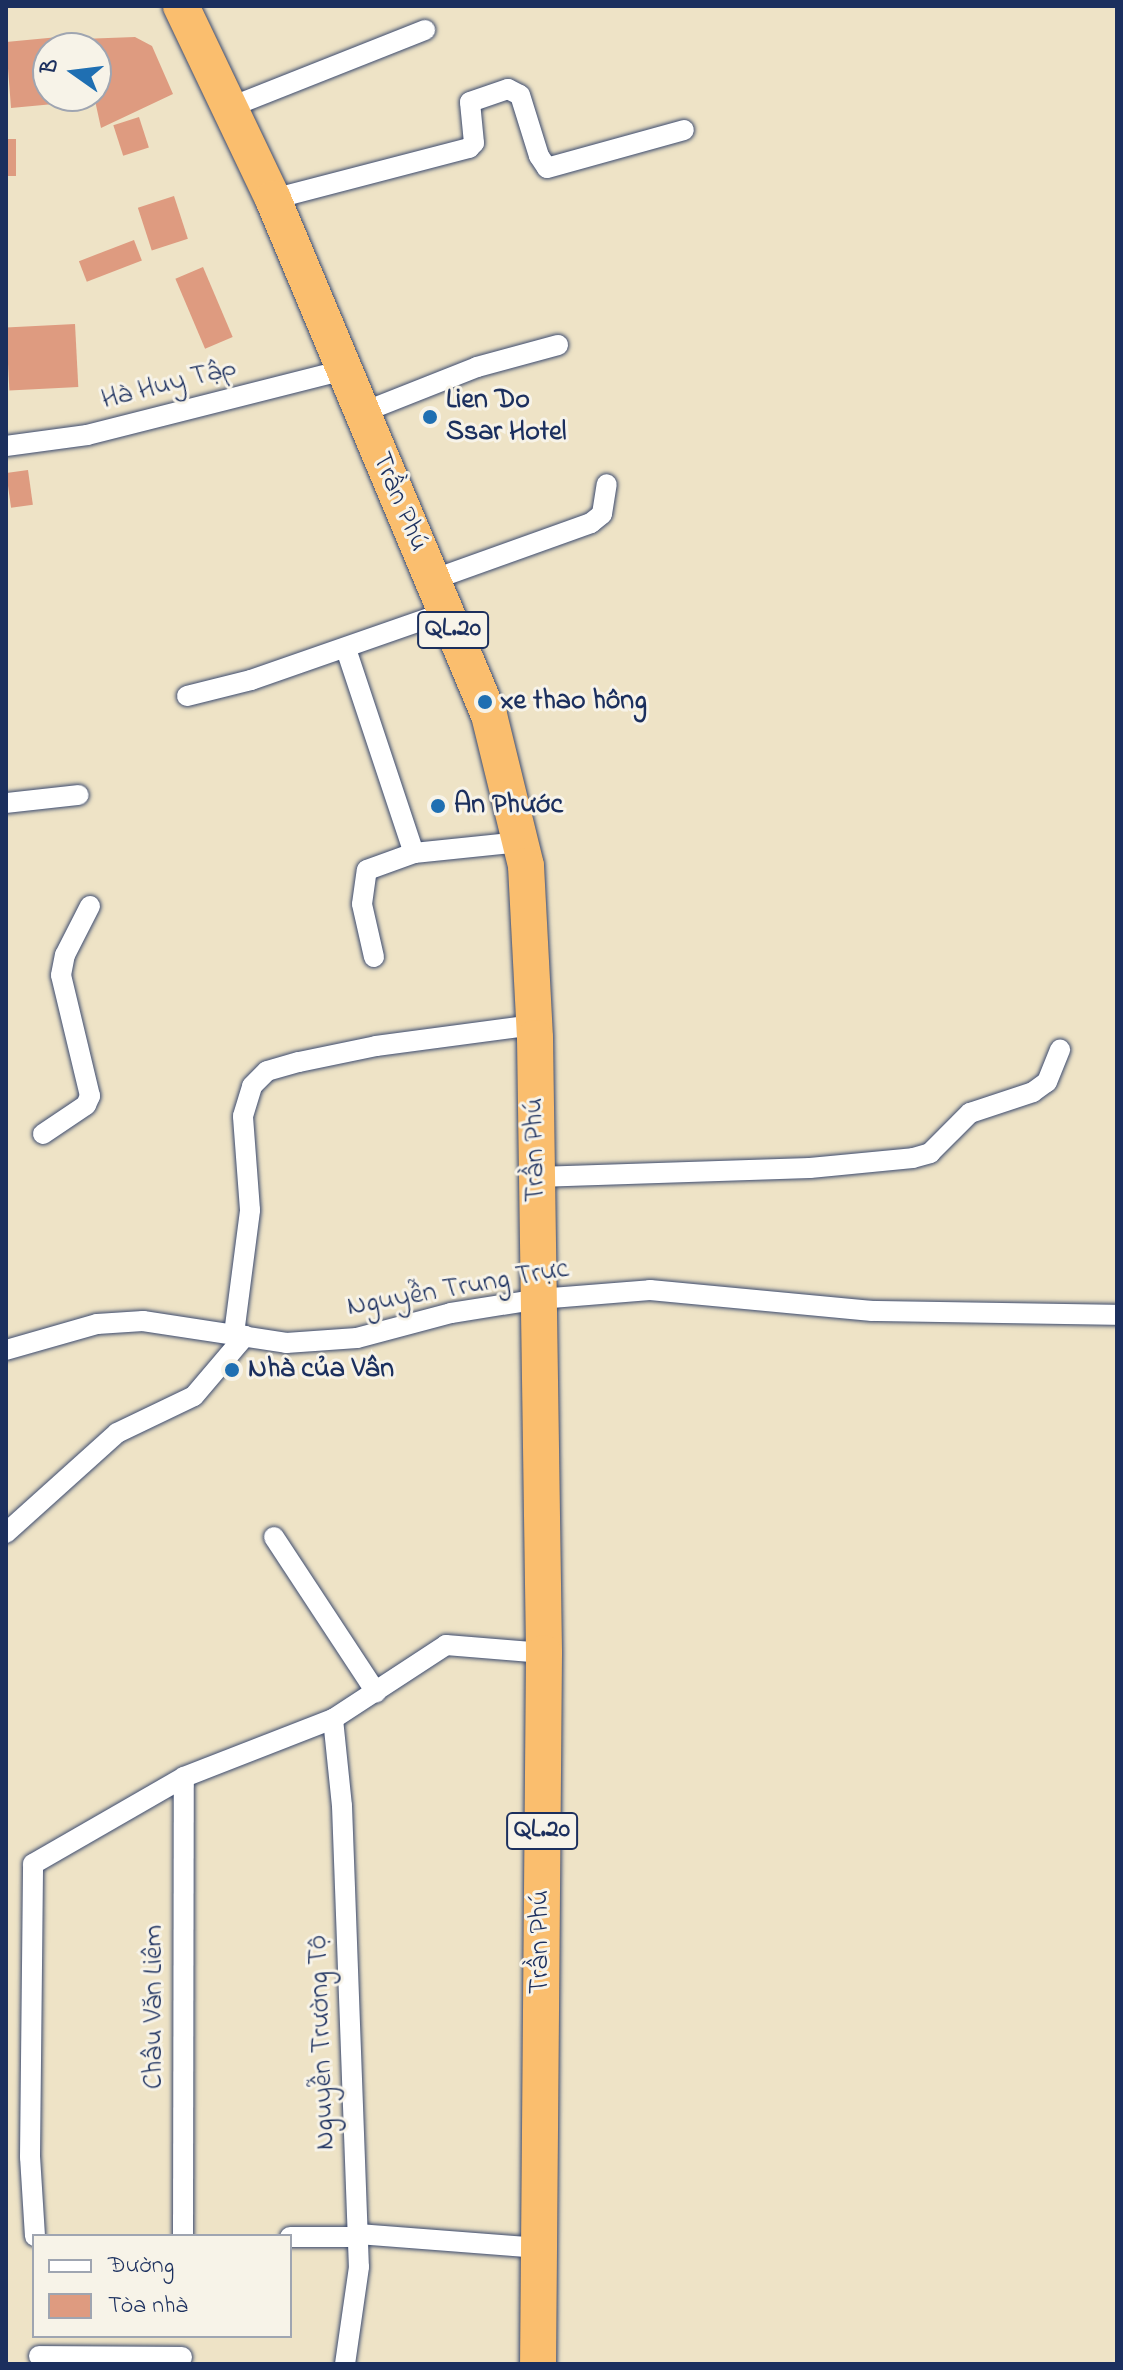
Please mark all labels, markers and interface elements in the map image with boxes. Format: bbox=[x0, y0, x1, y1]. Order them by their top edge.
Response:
north arrow bbox=[32, 32, 112, 112]
text: B bbox=[33, 56, 68, 78]
street label: Hà Huy Tập bbox=[98, 352, 240, 418]
place label: Lien Do Ssar Hotel bbox=[446, 384, 567, 450]
marker: Lien Do Ssar Hotel bbox=[421, 408, 439, 426]
street label: Trần Phú bbox=[363, 447, 435, 557]
road number: QL.20 bbox=[417, 608, 489, 652]
place label: xe thao hông bbox=[501, 685, 647, 719]
marker: xe thao hông bbox=[476, 693, 494, 711]
place label: An Phước bbox=[454, 789, 563, 823]
marker: An Phước bbox=[429, 797, 447, 815]
street label: Trần Phú bbox=[518, 1098, 554, 1202]
street label: Nguyễn Trung Trực bbox=[345, 1253, 571, 1325]
place label: Nhà của Vân bbox=[248, 1353, 394, 1387]
marker: Nhà của Vân bbox=[223, 1361, 241, 1379]
road number: QL.20 bbox=[506, 1809, 578, 1853]
street label: Trần Phú bbox=[524, 1890, 558, 1994]
street label: Châu Văn Liêm bbox=[138, 1925, 172, 2089]
street label: Nguyễn Trường Tộ bbox=[302, 1935, 344, 2151]
legend bbox=[32, 2234, 292, 2338]
text: Đường bbox=[108, 2249, 174, 2284]
text: Tòa nhà bbox=[108, 2289, 188, 2324]

